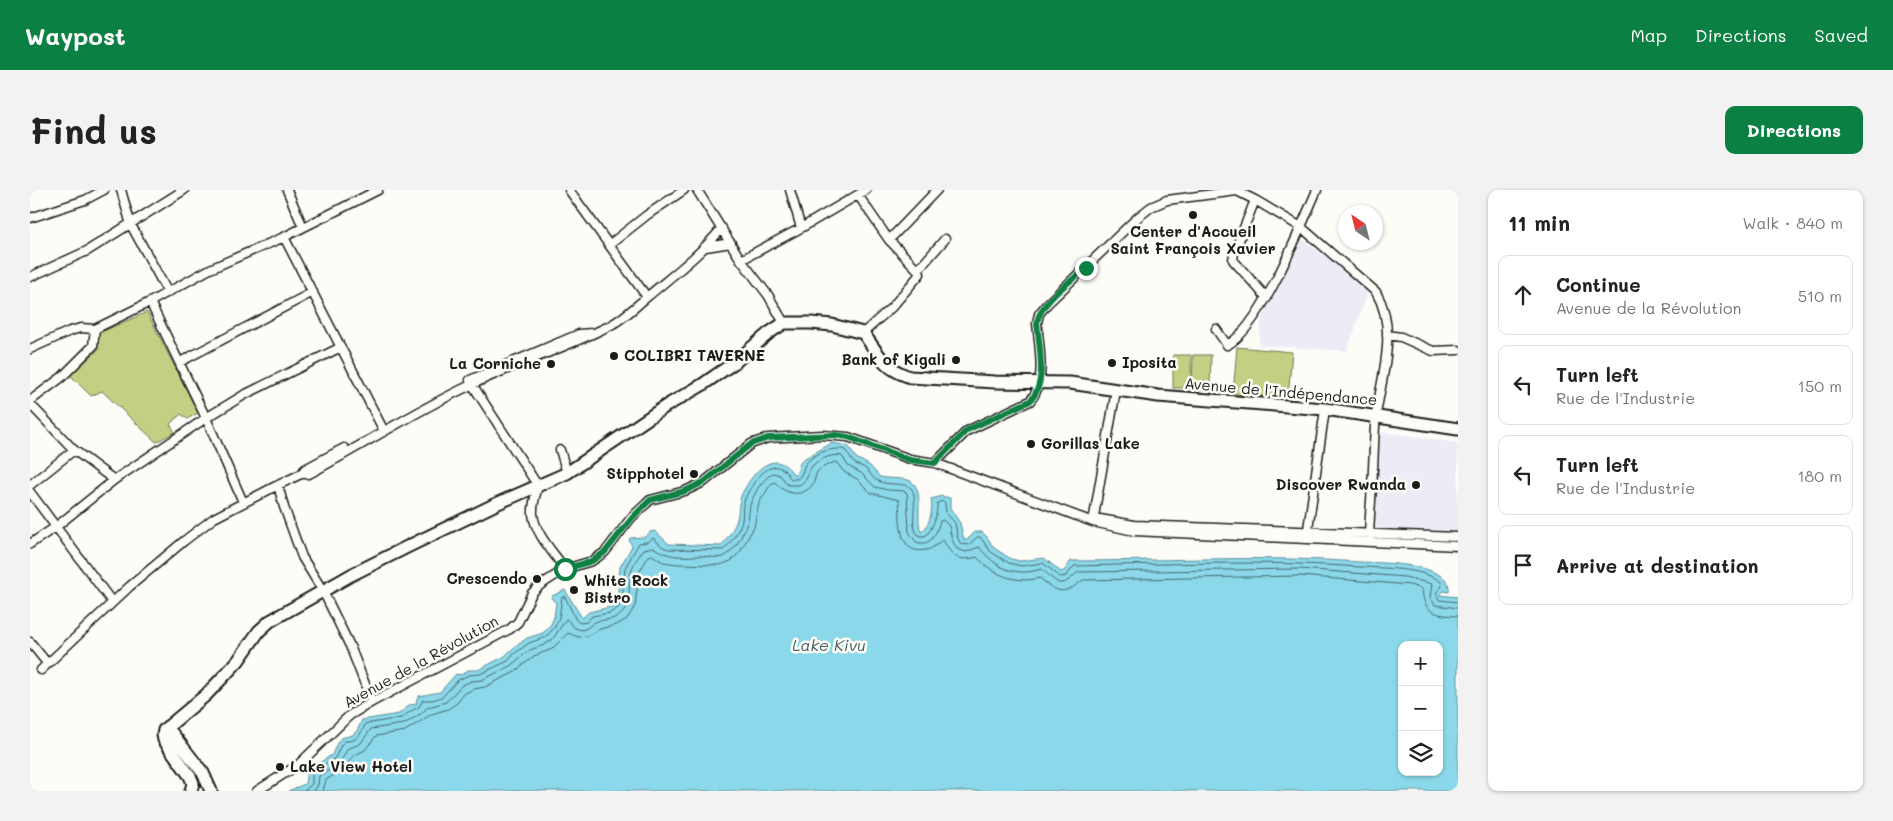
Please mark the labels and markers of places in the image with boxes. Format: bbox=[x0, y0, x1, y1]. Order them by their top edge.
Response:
marker: Center d'Accueil Saint François Xavier bbox=[1187, 209, 1199, 221]
place label: Center d'Accueil Saint François Xavier bbox=[1110, 221, 1276, 258]
place label: COLIBRI TAVERNE bbox=[624, 345, 765, 365]
place label: Bank of Kigali bbox=[841, 349, 946, 369]
marker: COLIBRI TAVERNE bbox=[608, 350, 620, 362]
place label: Iposita bbox=[1122, 352, 1177, 372]
place label: La Corniche bbox=[449, 353, 541, 373]
marker: Bank of Kigali bbox=[950, 354, 962, 366]
marker: Iposita bbox=[1106, 357, 1118, 369]
marker: La Corniche bbox=[545, 358, 557, 370]
place label: Gorillas Lake bbox=[1041, 433, 1140, 453]
marker: Gorillas Lake bbox=[1025, 438, 1037, 450]
place label: Stipphotel bbox=[607, 463, 684, 483]
marker: Stipphotel bbox=[688, 468, 700, 480]
place label: Discover Rwanda bbox=[1276, 474, 1406, 494]
marker: Discover Rwanda bbox=[1410, 479, 1422, 491]
place label: Crescendo bbox=[446, 568, 527, 588]
place label: White Rock Bistro bbox=[584, 570, 668, 607]
marker: Crescendo bbox=[531, 573, 543, 585]
marker: White Rock Bistro bbox=[568, 584, 580, 596]
place label: Lake View Hotel bbox=[290, 756, 412, 776]
marker: Lake View Hotel bbox=[274, 761, 286, 773]

